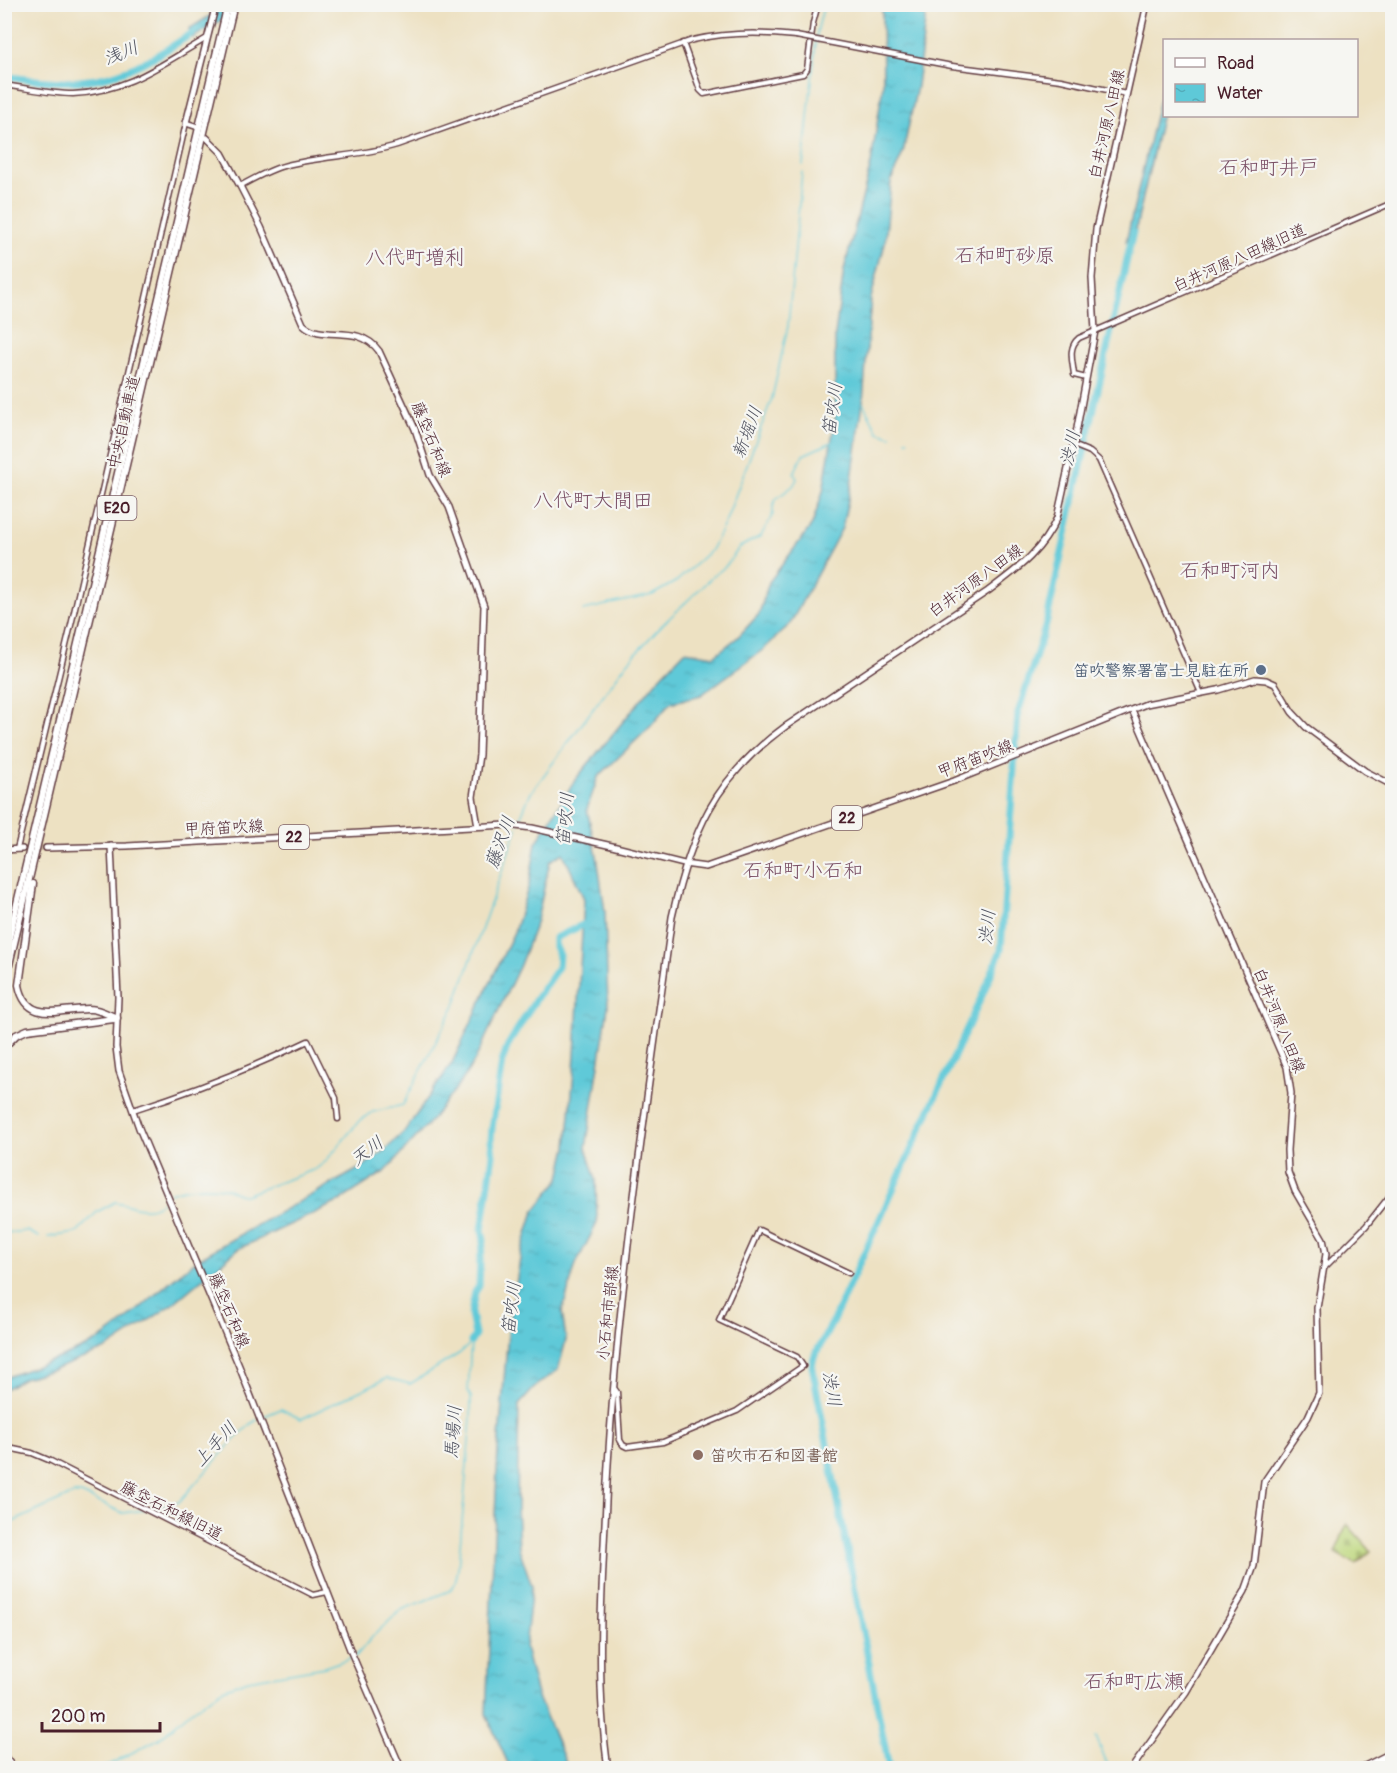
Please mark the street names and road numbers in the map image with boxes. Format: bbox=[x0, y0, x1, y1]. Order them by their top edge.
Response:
street label: 白井河原八田線 bbox=[1085, 67, 1129, 181]
street label: 白井河原八田線旧道 bbox=[1170, 219, 1309, 296]
street label: 中央自動車道 bbox=[103, 373, 145, 471]
street label: 藤垈石和線 bbox=[407, 399, 455, 480]
road number: E20 bbox=[98, 496, 136, 520]
street label: 白井河原八田線 bbox=[924, 540, 1027, 622]
street label: 甲府笛吹線 bbox=[934, 735, 1016, 783]
road number: 22 bbox=[832, 806, 862, 830]
street label: 甲府笛吹線 bbox=[184, 816, 265, 840]
road number: 22 bbox=[279, 825, 309, 849]
street label: 白井河原八田線 bbox=[1249, 965, 1309, 1076]
street label: 小石和市部線 bbox=[593, 1264, 623, 1362]
street label: 藤垈石和線 bbox=[204, 1270, 254, 1351]
street label: 藤垈石和線旧道 bbox=[117, 1477, 226, 1545]

